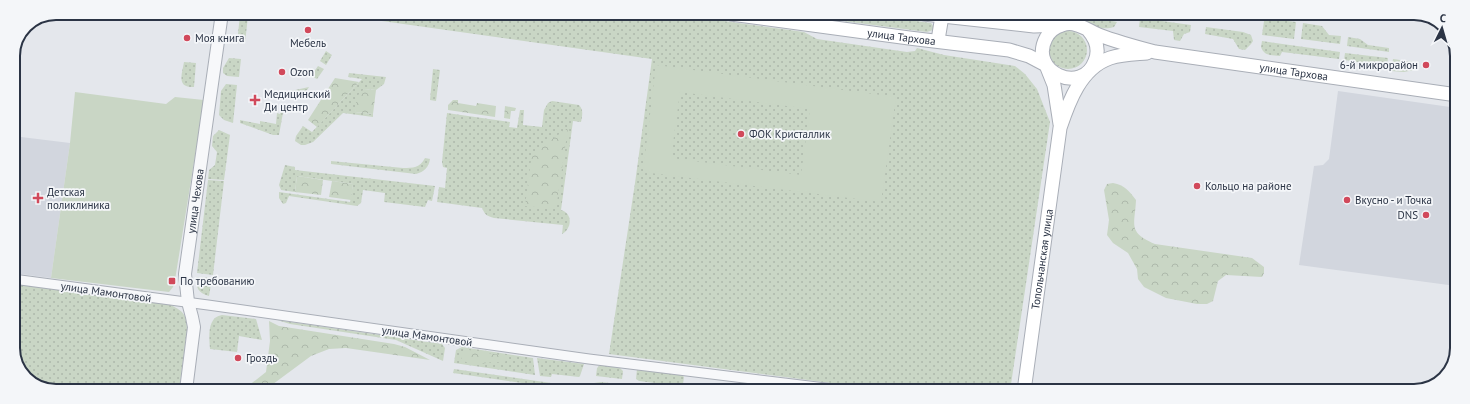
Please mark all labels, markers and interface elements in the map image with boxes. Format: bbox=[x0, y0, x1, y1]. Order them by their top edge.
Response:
north arrow bbox=[1422, 8, 1462, 48]
text: С bbox=[1439, 11, 1447, 25]
marker: Мебель bbox=[303, 25, 313, 35]
street label: улица Тархова bbox=[866, 25, 937, 48]
place label: Моя книга bbox=[195, 31, 244, 45]
marker: Моя книга bbox=[182, 33, 192, 43]
place label: Мебель bbox=[290, 36, 326, 50]
place label: 6-й микрорайон bbox=[1340, 58, 1418, 72]
street label: улица Тархова bbox=[1259, 60, 1329, 84]
marker: 6-й микрорайон bbox=[1421, 60, 1431, 70]
place label: Ozon bbox=[290, 65, 314, 79]
marker: Ozon bbox=[277, 67, 287, 77]
place label: Медицинский Ди центр bbox=[264, 87, 330, 114]
marker: Медицинский Ди центр bbox=[249, 94, 261, 106]
place label: ФОК Кристаллик bbox=[749, 127, 831, 141]
marker: ФОК Кристаллик bbox=[736, 129, 746, 139]
street label: улица Чехова bbox=[184, 168, 207, 234]
place label: Кольцо на районе bbox=[1205, 179, 1292, 193]
marker: Кольцо на районе bbox=[1192, 181, 1202, 191]
place label: Детская поликлиника bbox=[47, 185, 110, 212]
marker: Детская поликлиника bbox=[32, 192, 44, 204]
place label: Вкусно - и Точка bbox=[1355, 193, 1432, 207]
marker: Вкусно - и Точка bbox=[1342, 195, 1352, 205]
street label: Топольчанская улица bbox=[1028, 208, 1056, 310]
place label: DNS bbox=[1398, 208, 1418, 222]
marker: DNS bbox=[1421, 210, 1431, 220]
place label: По требованию bbox=[180, 274, 254, 288]
marker: По требованию bbox=[167, 276, 177, 286]
street label: улица Мамонтовой bbox=[60, 279, 152, 305]
street label: улица Мамонтовой bbox=[381, 323, 473, 349]
place label: Гроздь bbox=[246, 351, 277, 365]
marker: Гроздь bbox=[233, 353, 243, 363]

